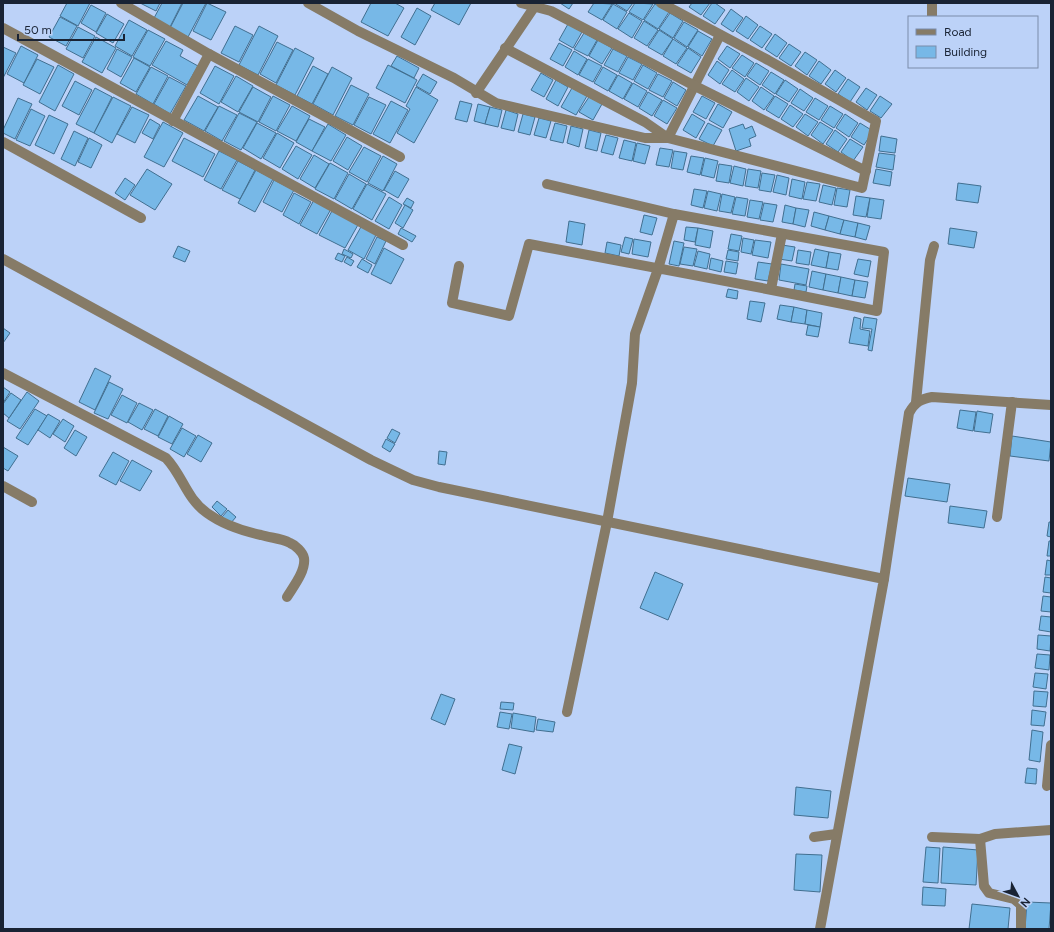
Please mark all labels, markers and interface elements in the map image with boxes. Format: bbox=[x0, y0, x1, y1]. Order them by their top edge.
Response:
scale bar bbox=[18, 16, 124, 42]
legend bbox=[908, 16, 1038, 68]
text: 50 m bbox=[24, 23, 52, 37]
text: Road bbox=[944, 25, 972, 39]
text: Building bbox=[944, 45, 987, 59]
north arrow bbox=[998, 876, 1038, 916]
text: N bbox=[1017, 895, 1033, 910]

